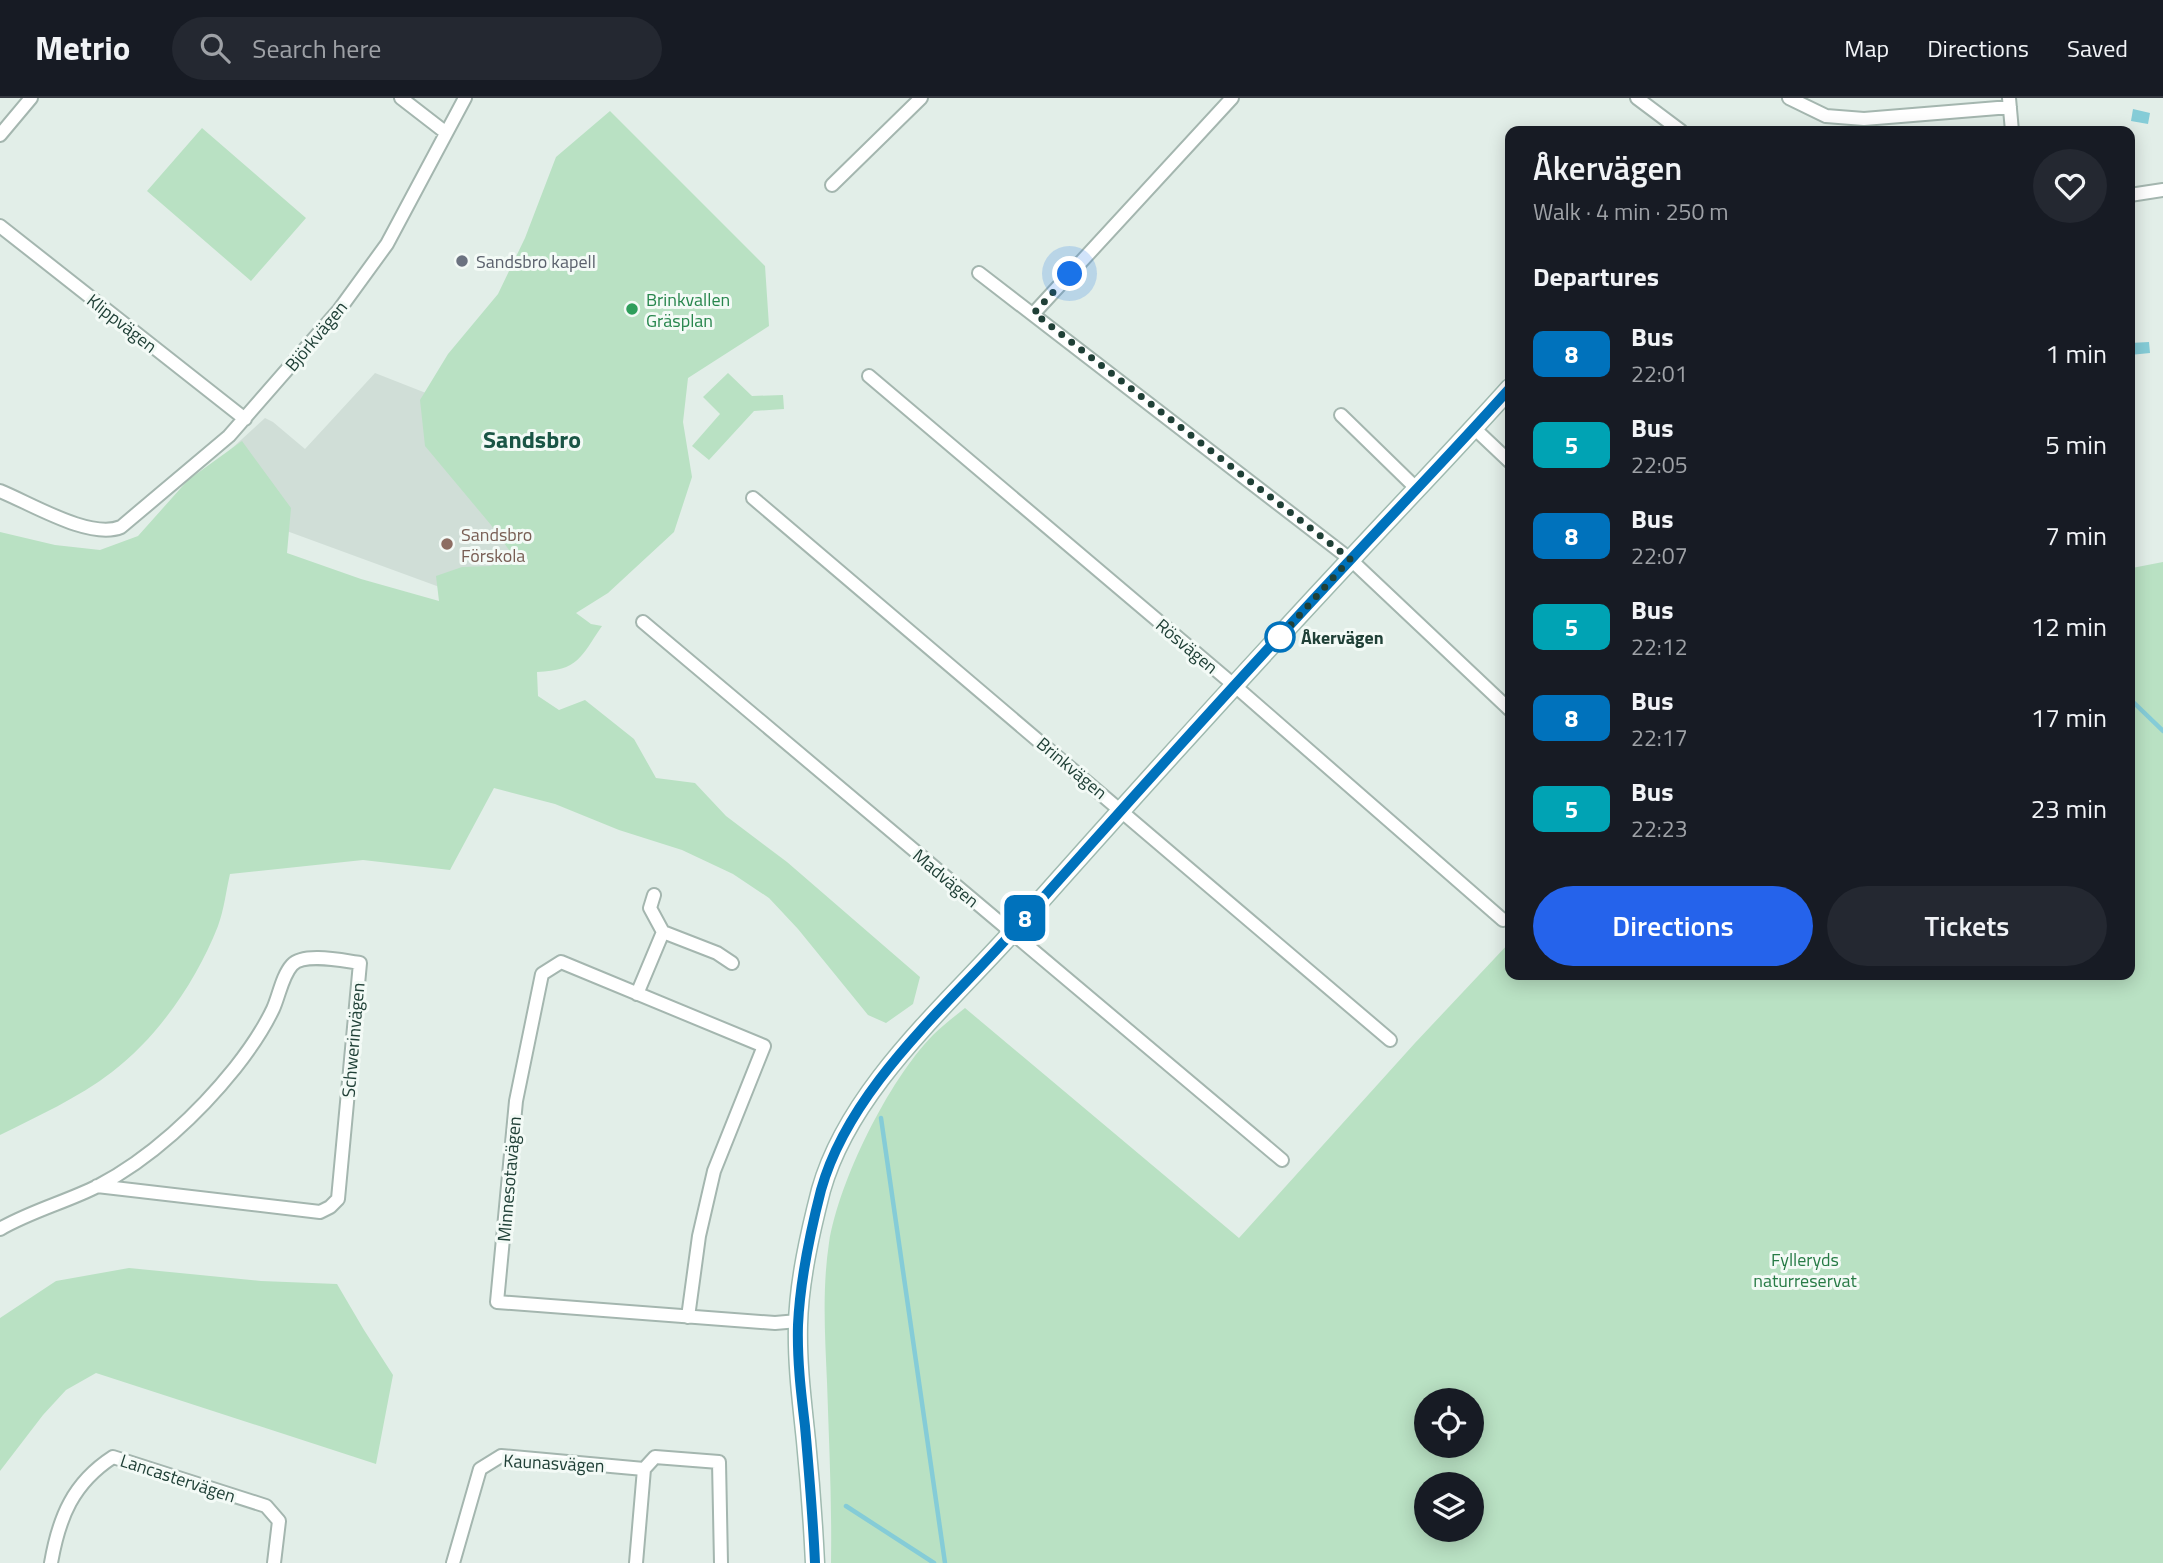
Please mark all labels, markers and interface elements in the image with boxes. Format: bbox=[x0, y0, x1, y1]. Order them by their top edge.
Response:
search box bbox=[172, 17, 662, 80]
text: Metrio bbox=[35, 23, 130, 73]
icon: search bbox=[196, 29, 234, 67]
text: Search here bbox=[252, 29, 381, 68]
text: Map bbox=[1844, 30, 1889, 66]
text: Directions bbox=[1927, 30, 2029, 66]
text: Saved bbox=[2067, 30, 2128, 66]
text: Åkervägen bbox=[1533, 143, 1682, 193]
button: heart bbox=[2033, 149, 2107, 223]
text: Walk · 4 min · 250 m bbox=[1533, 194, 1729, 229]
place label: Sandsbro kapell bbox=[476, 248, 596, 275]
marker: Sandsbro kapell bbox=[454, 253, 470, 269]
your location bbox=[1052, 256, 1087, 291]
text: Departures bbox=[1533, 257, 1659, 296]
place label: Brinkvallen Gräsplan bbox=[646, 286, 730, 334]
street label: Klippvägen bbox=[81, 287, 163, 359]
street label: Björkvägen bbox=[278, 295, 354, 377]
marker: Brinkvallen Gräsplan bbox=[624, 301, 640, 317]
text: Bus bbox=[1631, 317, 1673, 356]
text: 1 min bbox=[2045, 334, 2107, 373]
text: 8 bbox=[1565, 336, 1578, 372]
text: 22:01 bbox=[1631, 356, 1688, 391]
text: Bus bbox=[1631, 408, 1673, 447]
district label: Sandsbro bbox=[483, 421, 581, 457]
text: 5 min bbox=[2045, 425, 2107, 464]
text: 5 bbox=[1565, 427, 1578, 463]
text: 22:05 bbox=[1631, 447, 1688, 482]
text: Bus bbox=[1631, 499, 1673, 538]
text: 7 min bbox=[2045, 516, 2107, 555]
text: 8 bbox=[1565, 518, 1578, 554]
place label: Sandsbro Förskola bbox=[461, 521, 532, 569]
marker: Sandsbro Förskola bbox=[439, 536, 455, 552]
text: 22:07 bbox=[1631, 538, 1688, 573]
text: Bus bbox=[1631, 590, 1673, 629]
text: 12 min bbox=[2031, 607, 2107, 646]
text: 5 bbox=[1565, 609, 1578, 645]
street label: Rösvägen bbox=[1150, 612, 1224, 680]
marker: Åkervägen bbox=[1265, 622, 1295, 652]
place label: Åkervägen bbox=[1301, 624, 1384, 651]
text: 22:12 bbox=[1631, 629, 1688, 664]
text: Bus bbox=[1631, 681, 1673, 720]
text: 17 min bbox=[2031, 698, 2107, 737]
text: 8 bbox=[1565, 700, 1578, 736]
text: 22:17 bbox=[1631, 720, 1688, 755]
street label: Brinkvägen bbox=[1031, 730, 1113, 806]
text: Bus bbox=[1631, 772, 1673, 811]
text: 23 min bbox=[2031, 789, 2107, 828]
text: 5 bbox=[1565, 791, 1578, 827]
text: 22:23 bbox=[1631, 811, 1688, 846]
street label: Madvägen bbox=[907, 842, 985, 914]
button: Directions bbox=[1533, 886, 1813, 966]
button: Tickets bbox=[1827, 886, 2107, 966]
line badge: 8 bbox=[1002, 895, 1048, 941]
text: 8 bbox=[1018, 900, 1032, 936]
street label: Schwerinvägen bbox=[335, 981, 371, 1099]
street label: Minnesotavägen bbox=[490, 1115, 528, 1243]
park label: Fylleryds naturreservat bbox=[1753, 1246, 1857, 1294]
map controls bbox=[1414, 1388, 1484, 1542]
button: locate bbox=[1414, 1388, 1484, 1458]
street label: Lancastervägen bbox=[117, 1447, 239, 1509]
street label: Kaunasvägen bbox=[503, 1447, 605, 1479]
button: layers bbox=[1414, 1472, 1484, 1542]

